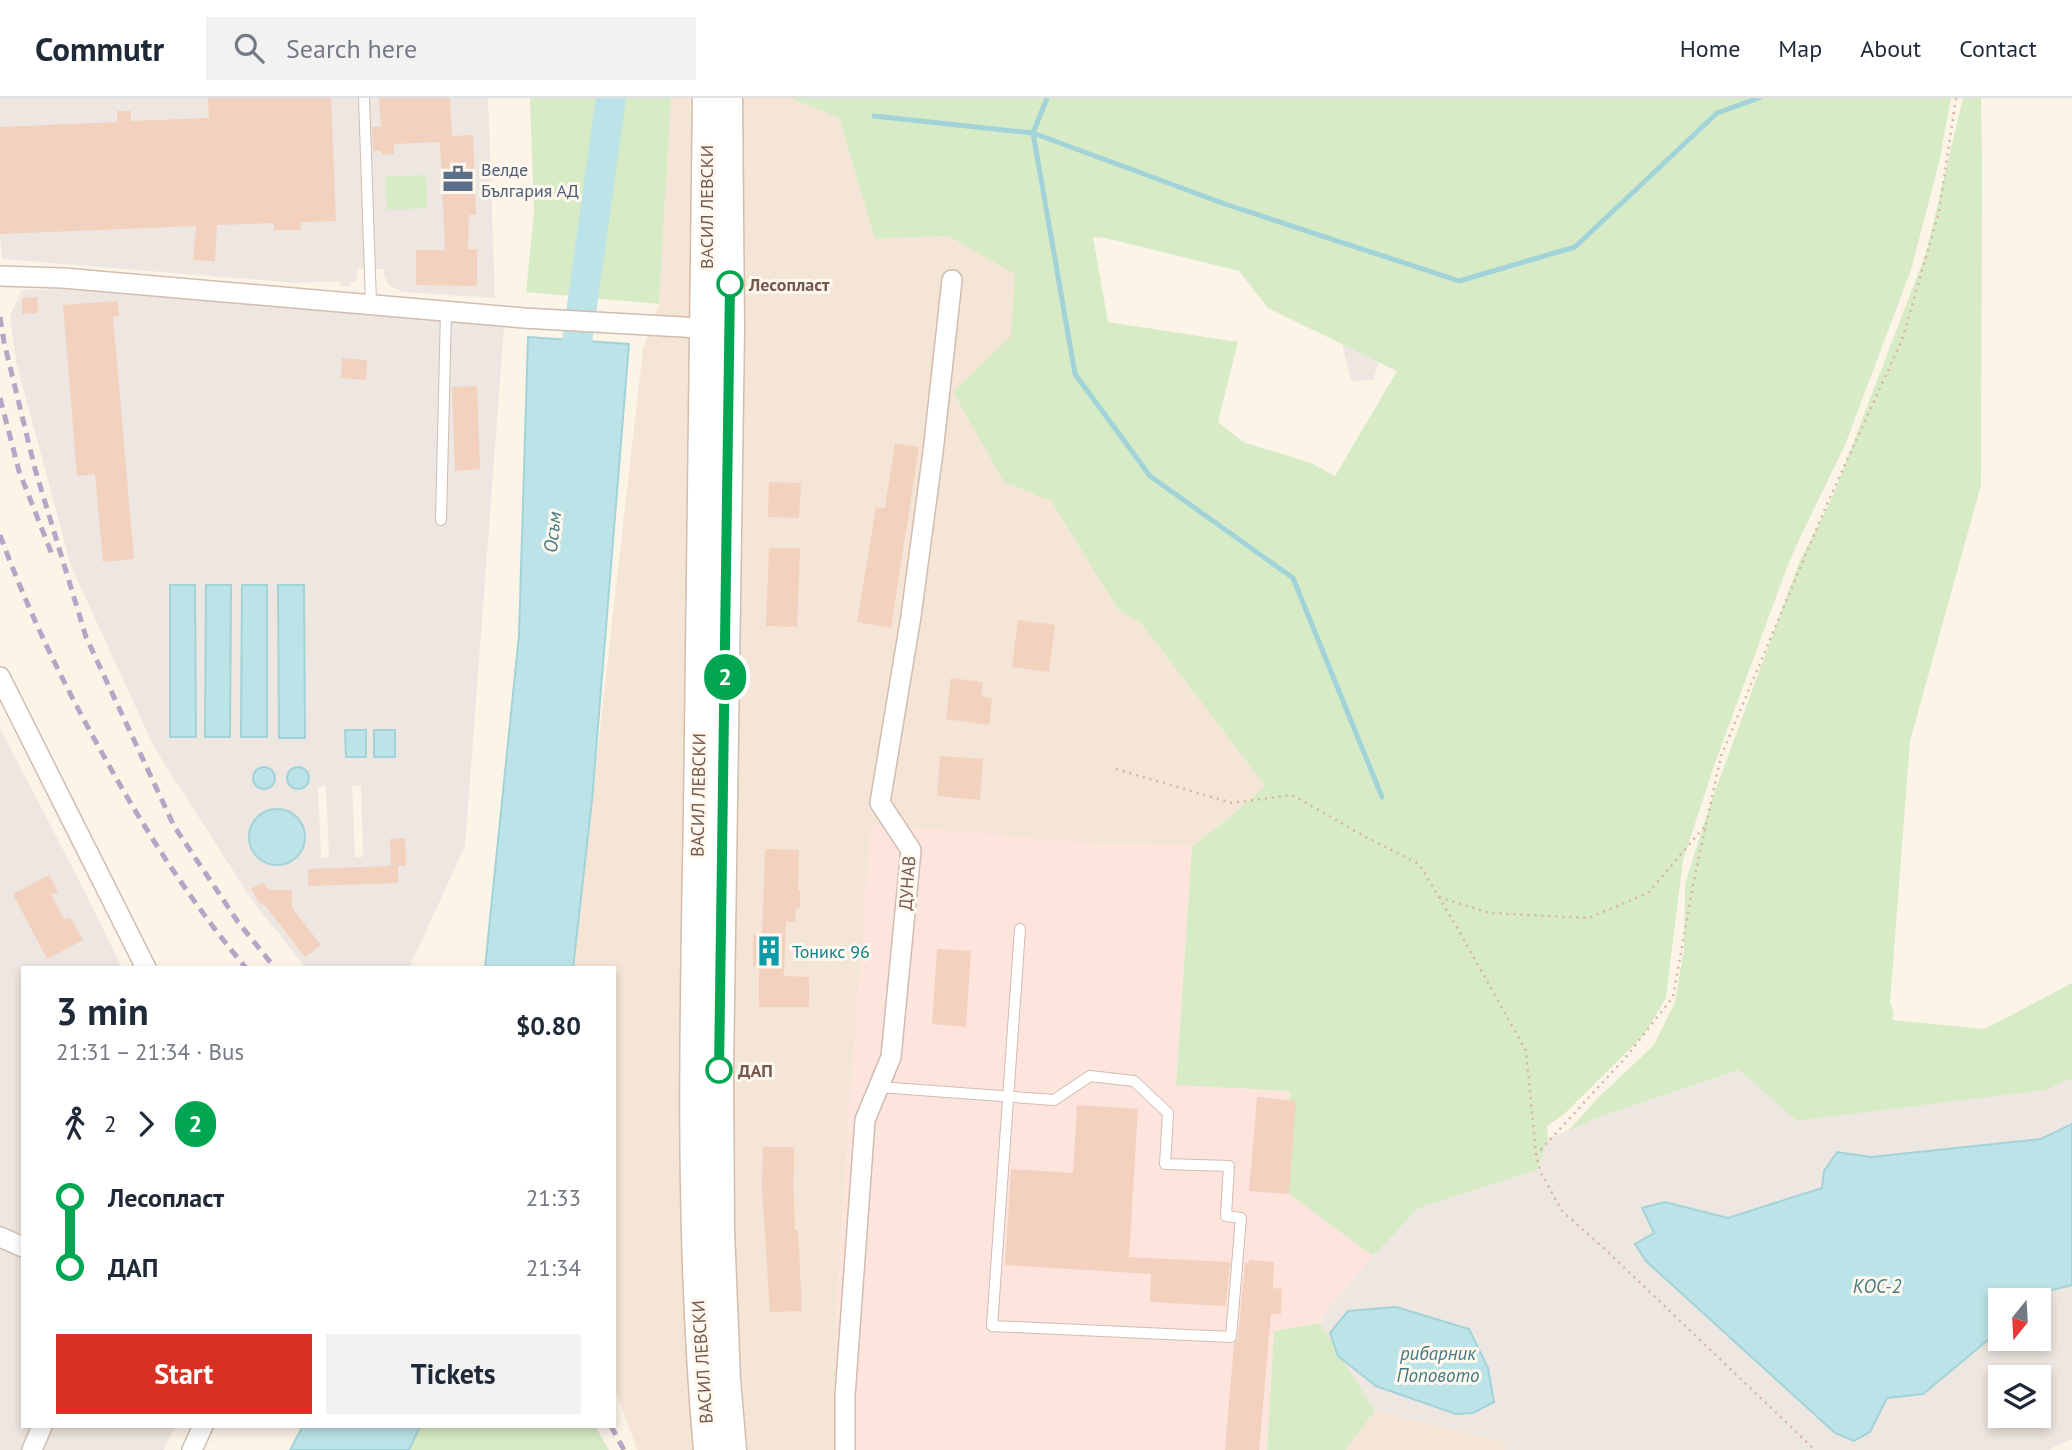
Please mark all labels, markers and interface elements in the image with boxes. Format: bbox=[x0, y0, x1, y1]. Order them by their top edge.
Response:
search box bbox=[206, 17, 696, 80]
text: Commutr bbox=[35, 27, 164, 70]
icon: search bbox=[230, 29, 268, 67]
text: Search here bbox=[286, 32, 417, 65]
text: Home bbox=[1680, 33, 1740, 64]
text: Map bbox=[1778, 33, 1822, 64]
text: About bbox=[1860, 33, 1921, 64]
text: Contact bbox=[1959, 33, 2037, 64]
street label: ВАСИЛ ЛЕВСКИ bbox=[695, 145, 718, 269]
place label: Велде България АД bbox=[481, 158, 579, 202]
office icon: Велде България АД bbox=[441, 162, 475, 196]
marker: Лесопласт bbox=[717, 271, 743, 297]
place label: Лесопласт bbox=[748, 273, 830, 296]
water label: Осъм bbox=[538, 510, 566, 554]
line badge: 2 bbox=[702, 654, 748, 700]
text: 2 bbox=[718, 661, 732, 692]
street label: ВАСИЛ ЛЕВСКИ bbox=[685, 733, 711, 857]
street label: ДУНАВ bbox=[894, 855, 920, 911]
building icon: Тоникс 96 bbox=[752, 934, 786, 968]
place label: Тоникс 96 bbox=[792, 940, 870, 963]
text: 3 min bbox=[56, 986, 149, 1035]
text: $0.80 bbox=[516, 1009, 581, 1042]
text: 21:31 – 21:34 · Bus bbox=[56, 1037, 244, 1066]
marker: ДАП bbox=[706, 1057, 732, 1083]
place label: ДАП bbox=[738, 1059, 773, 1082]
icon: walk bbox=[56, 1105, 94, 1143]
icon: forward bbox=[127, 1105, 165, 1143]
text: 2 bbox=[189, 1108, 202, 1139]
text: 2 bbox=[104, 1109, 117, 1138]
text: Лесопласт bbox=[108, 1181, 224, 1214]
text: 21:33 bbox=[526, 1183, 581, 1212]
text: ДАП bbox=[108, 1251, 158, 1284]
text: 21:34 bbox=[526, 1253, 581, 1282]
water label: КОС-2 bbox=[1853, 1274, 1901, 1298]
north arrow bbox=[1988, 1288, 2051, 1351]
map controls bbox=[1988, 1288, 2051, 1428]
street label: ВАСИЛ ЛЕВСКИ bbox=[686, 1299, 718, 1425]
button: Start bbox=[56, 1334, 312, 1414]
button: Tickets bbox=[326, 1334, 581, 1414]
water label: рибарник Поповото bbox=[1397, 1341, 1479, 1387]
button: layers bbox=[1988, 1365, 2051, 1428]

